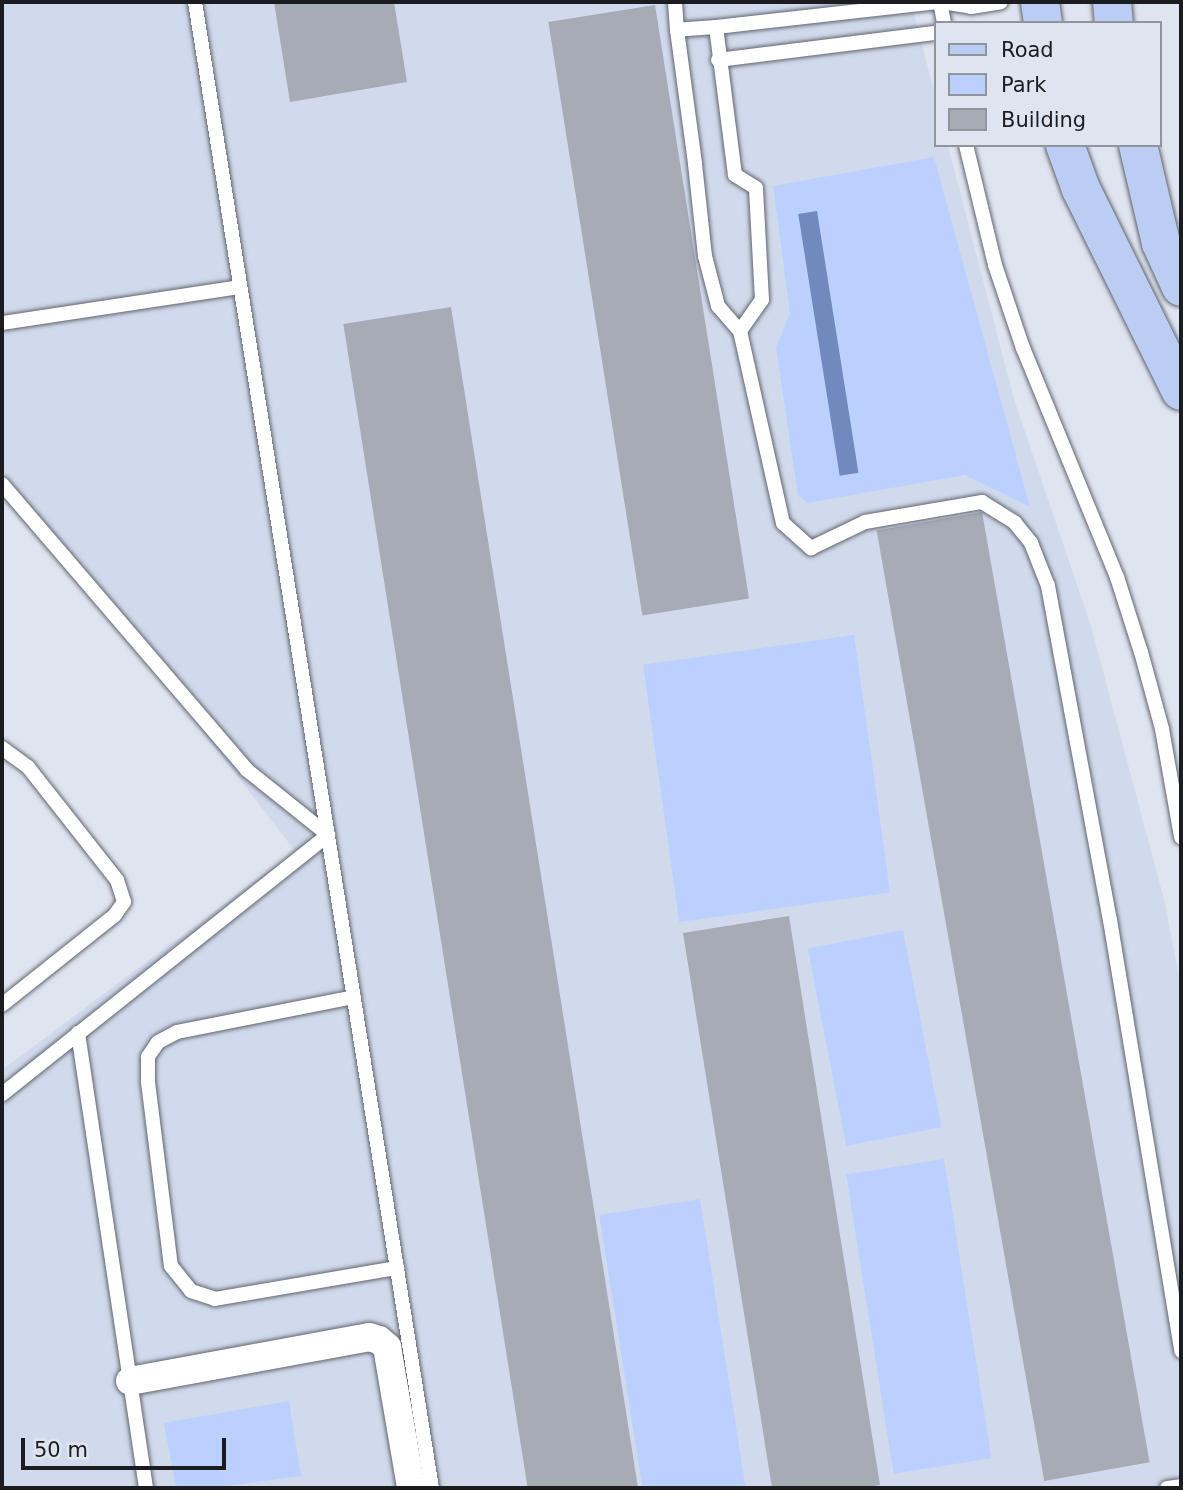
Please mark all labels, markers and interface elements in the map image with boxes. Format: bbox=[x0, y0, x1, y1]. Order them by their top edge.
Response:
legend bbox=[934, 21, 1162, 147]
text: Road bbox=[1001, 38, 1054, 62]
text: Park bbox=[1001, 73, 1046, 97]
text: Building bbox=[1001, 108, 1086, 132]
scale bar bbox=[24, 1424, 229, 1468]
text: 50 m bbox=[34, 1438, 88, 1462]

